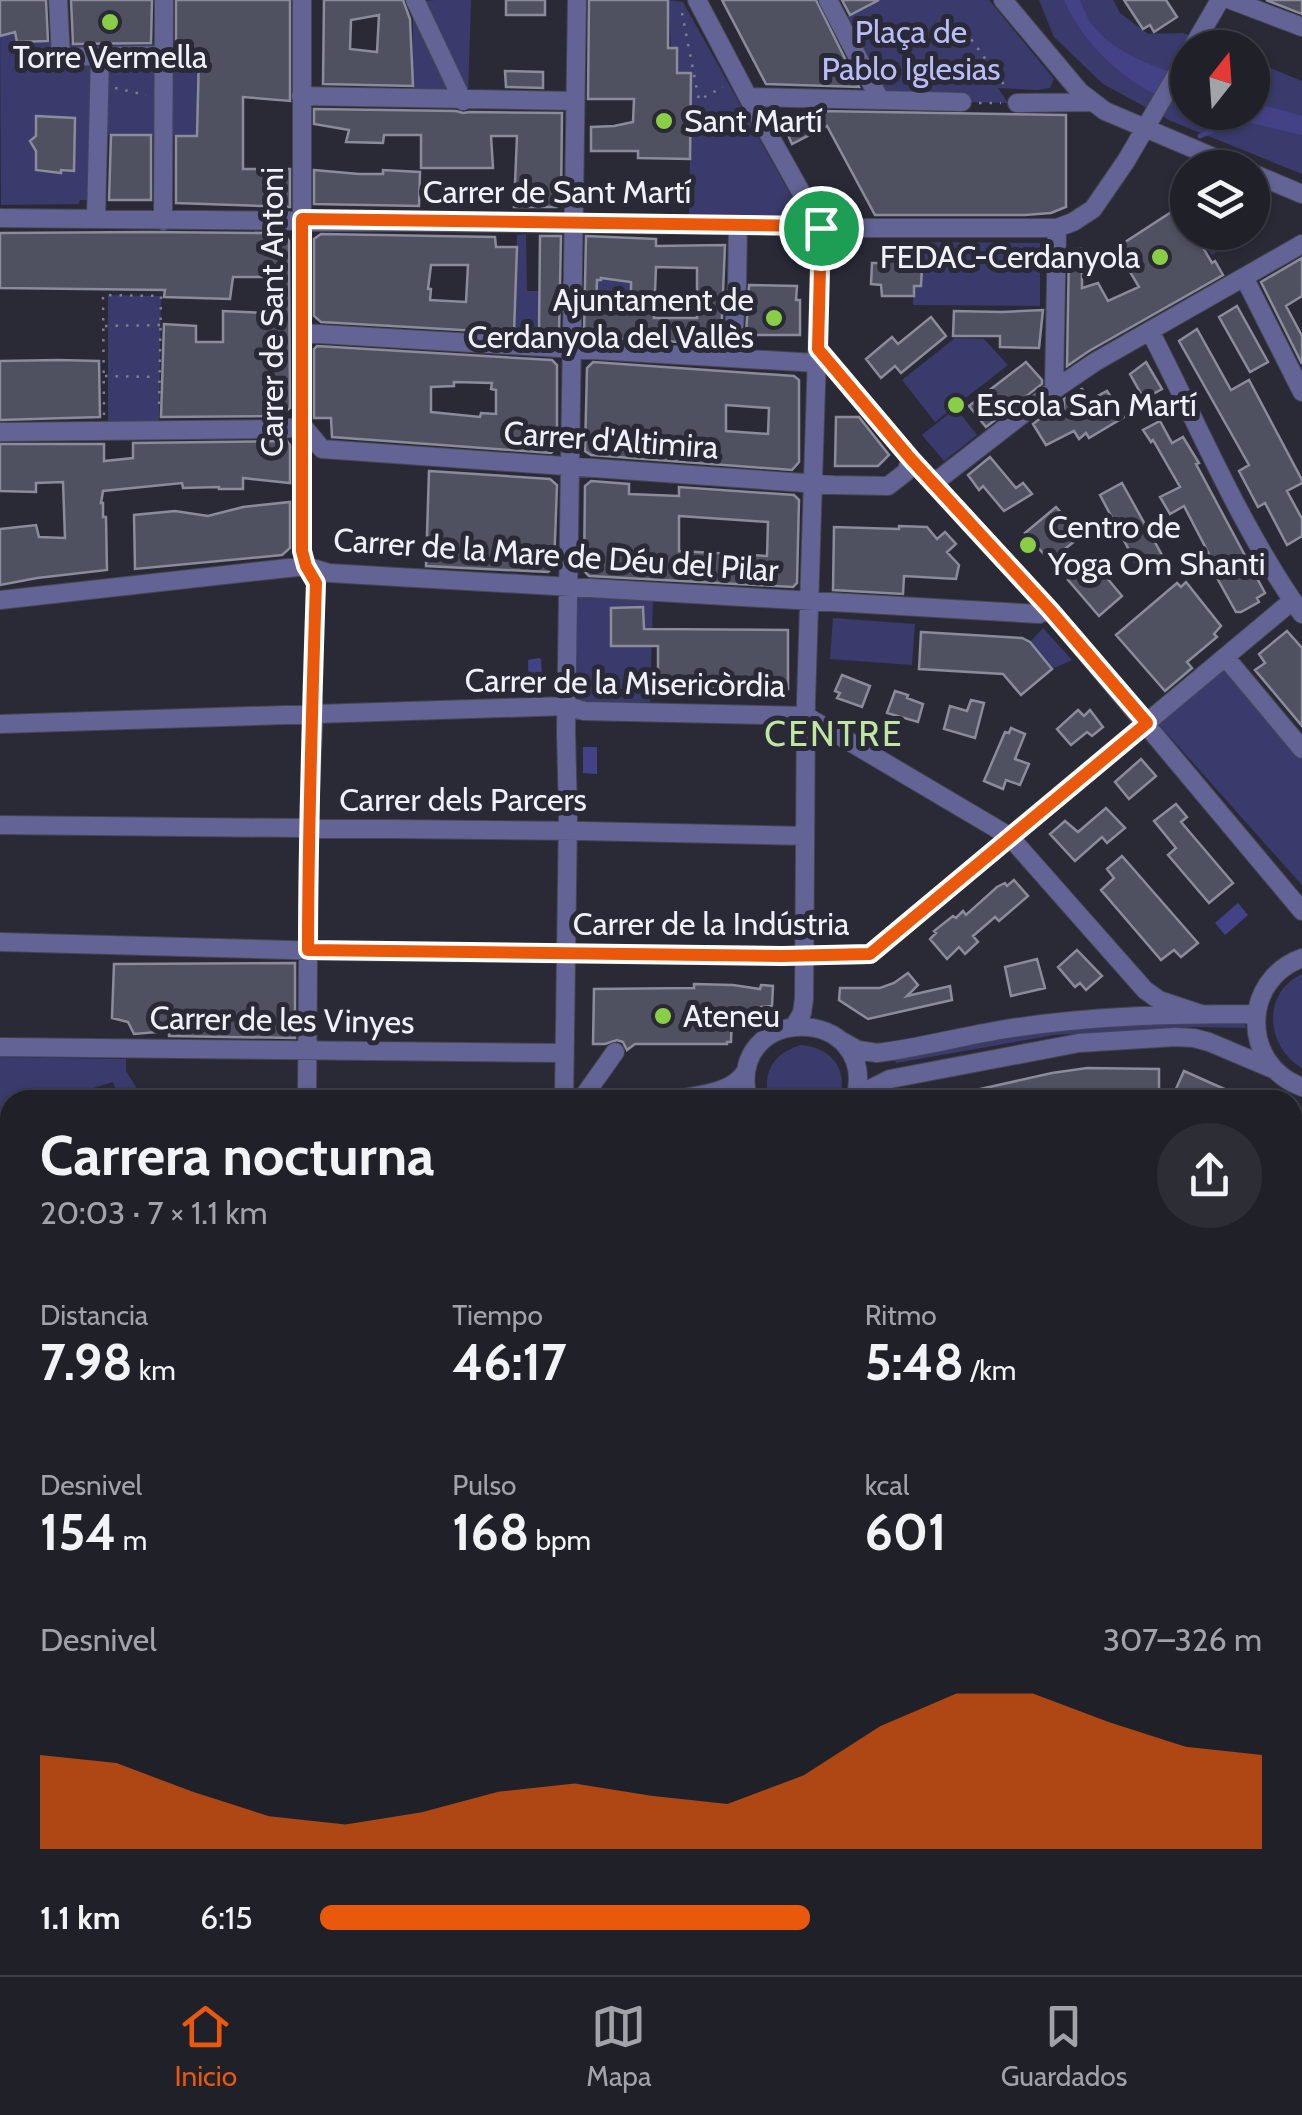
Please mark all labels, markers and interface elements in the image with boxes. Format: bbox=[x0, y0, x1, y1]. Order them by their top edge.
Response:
marker: Torre Vermella bbox=[99, 11, 121, 33]
park label: Plaça de Pablo Iglesias bbox=[821, 12, 1001, 88]
north arrow bbox=[1170, 30, 1270, 130]
map controls bbox=[1170, 30, 1270, 250]
place label: Torre Vermella bbox=[13, 37, 208, 76]
place label: Sant Martí bbox=[684, 101, 823, 140]
marker: Sant Martí bbox=[653, 110, 675, 132]
button: layers bbox=[1170, 150, 1270, 250]
street label: Carrer de Sant Antoni bbox=[252, 167, 291, 457]
street label: Carrer de Sant Martí bbox=[423, 172, 691, 211]
pin bbox=[779, 186, 864, 271]
icon: arrive bbox=[794, 201, 849, 256]
place label: FEDAC-Cerdanyola bbox=[880, 237, 1141, 276]
marker: FEDAC-Cerdanyola bbox=[1149, 246, 1171, 268]
place label: Ajuntament de Cerdanyola del Vallès bbox=[467, 280, 754, 356]
marker: Ajuntament de Cerdanyola del Vallès bbox=[763, 307, 785, 329]
place label: Escola San Martí bbox=[976, 385, 1197, 424]
marker: Escola San Martí bbox=[945, 394, 967, 416]
street label: Carrer d'Altimira bbox=[502, 413, 720, 466]
place label: Centro de Yoga Om Shanti bbox=[1047, 507, 1266, 583]
street label: Carrer de la Mare de Déu del Pilar bbox=[332, 519, 781, 590]
marker: Centro de Yoga Om Shanti bbox=[1017, 534, 1039, 556]
street label: Carrer de la Misericòrdia bbox=[464, 660, 786, 705]
district label: CENTRE bbox=[764, 712, 904, 755]
street label: Carrer dels Parcers bbox=[339, 780, 587, 819]
street label: Carrer de la Indústria bbox=[573, 904, 850, 943]
place label: Ateneu bbox=[683, 996, 780, 1035]
street label: Carrer de les Vinyes bbox=[149, 998, 415, 1041]
marker: Ateneu bbox=[652, 1005, 674, 1027]
text: Carrera nocturna bbox=[40, 1122, 435, 1189]
button: share bbox=[1157, 1123, 1262, 1228]
text: 20:03 · 7 × 1.1 km bbox=[40, 1193, 268, 1232]
text: Distancia bbox=[40, 1298, 148, 1332]
text: Tiempo bbox=[452, 1298, 543, 1332]
text: Ritmo bbox=[865, 1298, 937, 1332]
text: 7.98 bbox=[40, 1332, 132, 1393]
text: 46:17 bbox=[452, 1332, 567, 1393]
text: 5:48 bbox=[865, 1332, 964, 1393]
text: km bbox=[132, 1353, 176, 1387]
text: /km bbox=[964, 1353, 1016, 1387]
text: Desnivel bbox=[40, 1468, 142, 1502]
text: Pulso bbox=[452, 1468, 516, 1502]
text: kcal bbox=[865, 1468, 909, 1502]
text: 154 bbox=[40, 1502, 116, 1563]
text: 168 bbox=[452, 1502, 529, 1563]
text: 601 bbox=[865, 1502, 947, 1563]
text: m bbox=[116, 1523, 147, 1557]
text: bpm bbox=[529, 1523, 591, 1557]
text: Desnivel bbox=[40, 1620, 157, 1659]
text: 307–326 m bbox=[1103, 1620, 1262, 1659]
text: 1.1 km bbox=[40, 1898, 121, 1937]
text: 6:15 bbox=[200, 1898, 253, 1937]
tab: Inicio bbox=[175, 1999, 237, 2093]
tab: Mapa bbox=[586, 1999, 651, 2093]
tab: Guardados bbox=[1001, 1999, 1127, 2093]

